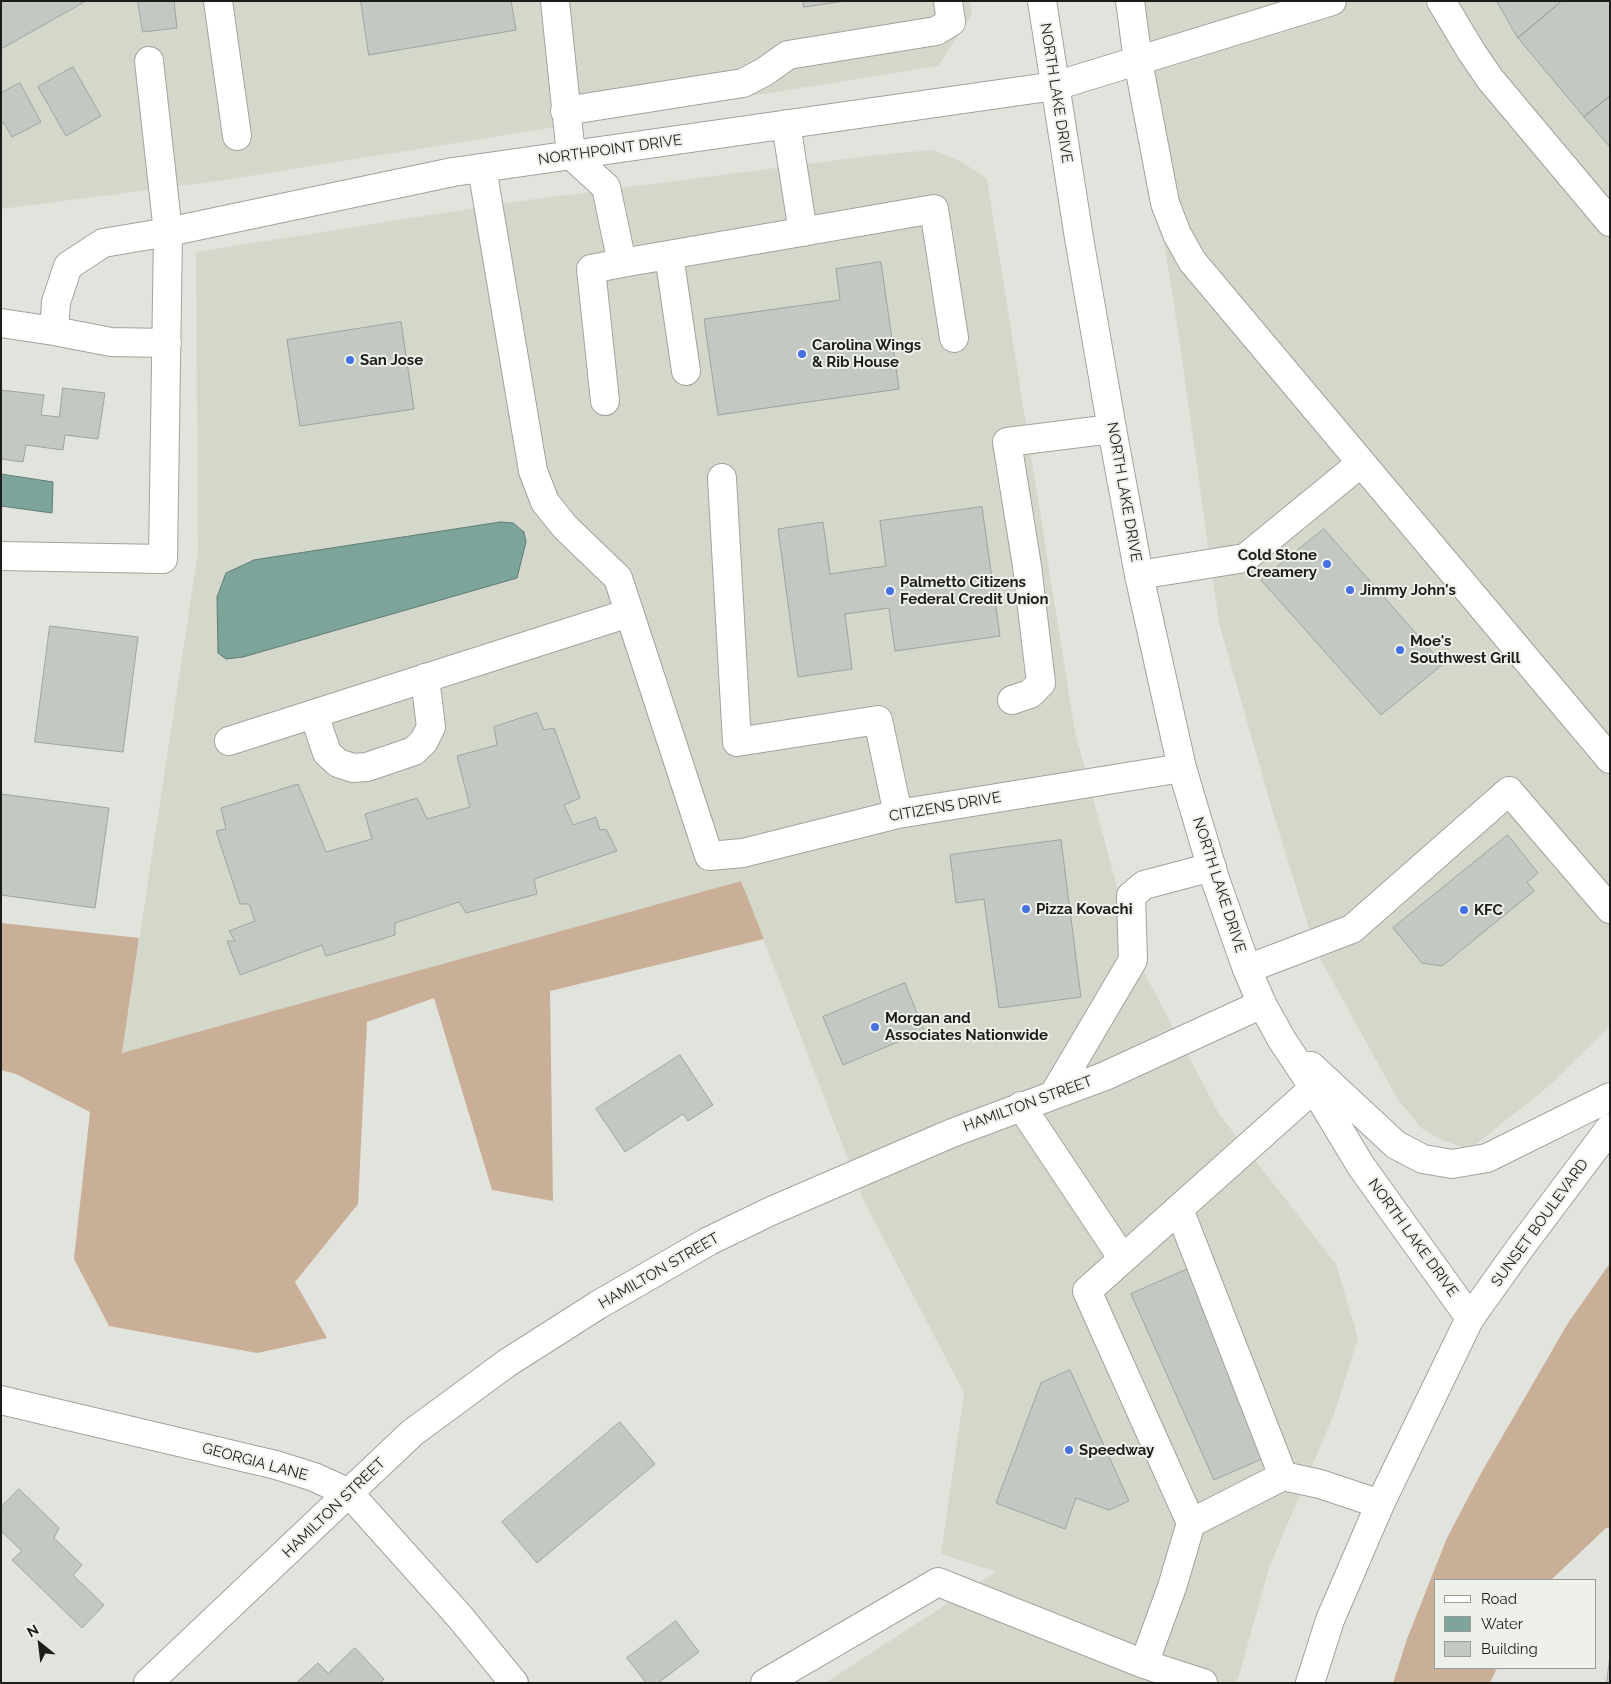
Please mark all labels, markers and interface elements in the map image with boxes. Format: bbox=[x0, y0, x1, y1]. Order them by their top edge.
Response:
street label: NORTH LAKE DRIVE bbox=[1036, 22, 1076, 164]
street label: NORTHPOINT DRIVE bbox=[537, 131, 683, 169]
place label: Carolina Wings & Rib House bbox=[812, 336, 921, 371]
marker: Carolina Wings & Rib House bbox=[796, 348, 808, 360]
place label: San Jose bbox=[360, 351, 423, 369]
marker: San Jose bbox=[344, 354, 356, 366]
street label: NORTH LAKE DRIVE bbox=[1103, 421, 1145, 563]
place label: Cold Stone Creamery bbox=[1238, 546, 1317, 581]
marker: Cold Stone Creamery bbox=[1321, 558, 1333, 570]
place label: Palmetto Citizens Federal Credit Union bbox=[900, 573, 1049, 608]
place label: Jimmy John's bbox=[1360, 581, 1456, 599]
marker: Jimmy John's bbox=[1344, 584, 1356, 596]
marker: Palmetto Citizens Federal Credit Union bbox=[884, 585, 896, 597]
place label: Moe's Southwest Grill bbox=[1410, 632, 1520, 667]
marker: Moe's Southwest Grill bbox=[1394, 644, 1406, 656]
street label: CITIZENS DRIVE bbox=[888, 788, 1002, 826]
street label: NORTH LAKE DRIVE bbox=[1189, 815, 1249, 955]
place label: Pizza Kovachi bbox=[1036, 900, 1133, 918]
place label: KFC bbox=[1474, 901, 1503, 919]
marker: Pizza Kovachi bbox=[1020, 903, 1032, 915]
marker: KFC bbox=[1458, 904, 1470, 916]
place label: Morgan and Associates Nationwide bbox=[885, 1009, 1048, 1044]
marker: Morgan and Associates Nationwide bbox=[869, 1021, 881, 1033]
street label: HAMILTON STREET bbox=[961, 1072, 1095, 1136]
street label: SUNSET BOULEVARD bbox=[1488, 1156, 1592, 1290]
street label: NORTH LAKE DRIVE bbox=[1364, 1175, 1462, 1301]
street label: HAMILTON STREET bbox=[596, 1229, 722, 1313]
street label: GEORGIA LANE bbox=[200, 1439, 310, 1485]
place label: Speedway bbox=[1079, 1441, 1154, 1459]
marker: Speedway bbox=[1063, 1444, 1075, 1456]
street label: HAMILTON STREET bbox=[279, 1454, 389, 1562]
legend bbox=[1434, 1579, 1596, 1669]
text: Road bbox=[1481, 1590, 1517, 1608]
text: Water bbox=[1481, 1615, 1523, 1633]
north arrow bbox=[15, 1619, 65, 1669]
text: N bbox=[24, 1621, 41, 1640]
text: Building bbox=[1481, 1640, 1538, 1658]

